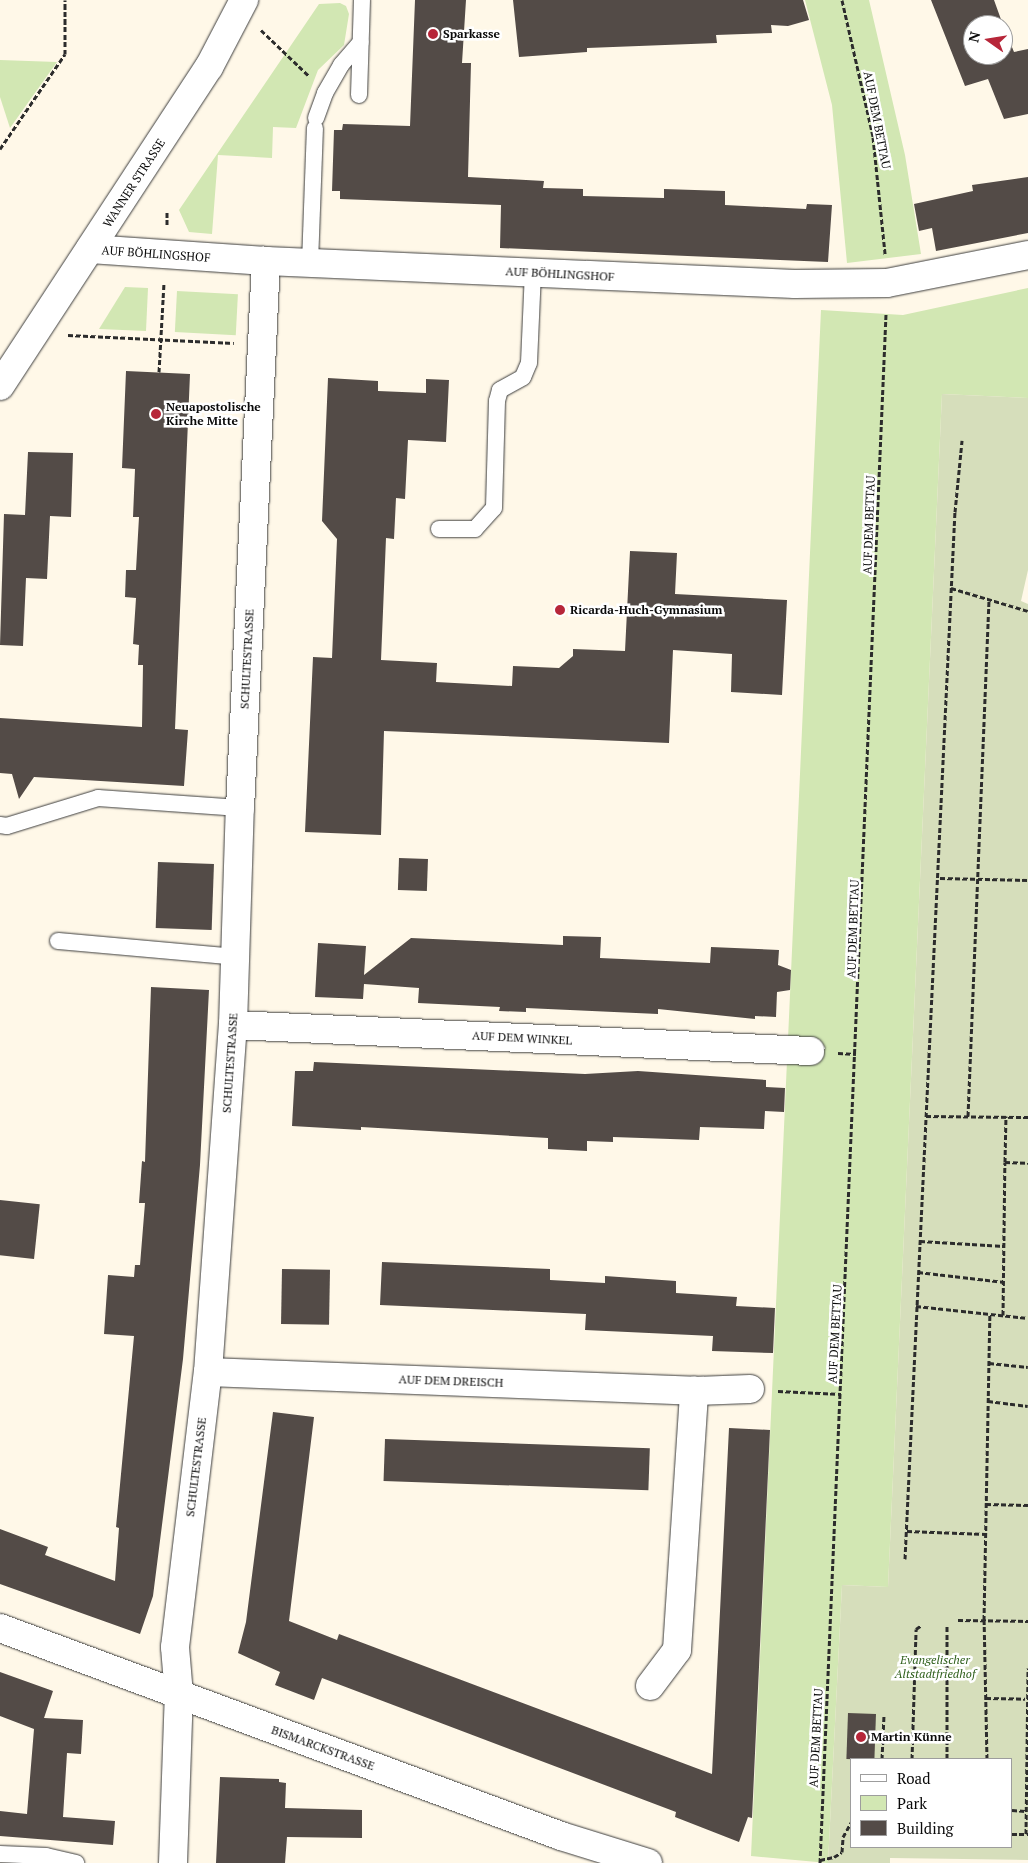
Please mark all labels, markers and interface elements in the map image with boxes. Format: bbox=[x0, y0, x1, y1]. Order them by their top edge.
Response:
north arrow bbox=[963, 15, 1013, 65]
place label: Sparkasse bbox=[443, 27, 500, 41]
marker: Sparkasse bbox=[427, 28, 439, 40]
text: N bbox=[963, 29, 984, 44]
street label: AUF DEM BETTAU bbox=[860, 70, 894, 170]
street label: WANNER STRASSE bbox=[100, 136, 168, 230]
street label: AUF BÖHLINGSHOF bbox=[101, 243, 211, 265]
street label: AUF BÖHLINGSHOF bbox=[505, 264, 615, 284]
place label: Neuapostolische Kirche Mitte bbox=[166, 400, 261, 428]
marker: Neuapostolische Kirche Mitte bbox=[150, 408, 162, 420]
street label: AUF DEM BETTAU bbox=[860, 475, 878, 575]
place label: Ricarda-Huch-Gymnasium bbox=[570, 603, 722, 617]
marker: Ricarda-Huch-Gymnasium bbox=[554, 604, 566, 616]
street label: SCHULTESTRASSE bbox=[237, 609, 257, 709]
street label: AUF DEM BETTAU bbox=[844, 879, 862, 979]
street label: SCHULTESTRASSE bbox=[219, 1012, 241, 1114]
street label: AUF DEM WINKEL bbox=[472, 1028, 572, 1048]
street label: AUF DEM BETTAU bbox=[825, 1284, 845, 1384]
street label: AUF DEM DREISCH bbox=[398, 1372, 504, 1390]
street label: SCHULTESTRASSE bbox=[183, 1416, 209, 1518]
park label: Evangelischer Altstadtfriedhof bbox=[895, 1653, 975, 1681]
street label: AUF DEM BETTAU bbox=[806, 1688, 826, 1788]
street label: BISMARCKSTRASSE bbox=[269, 1723, 377, 1773]
place label: Martin Künne bbox=[871, 1730, 952, 1744]
marker: Martin Künne bbox=[855, 1731, 867, 1743]
legend bbox=[850, 1758, 1013, 1848]
text: Road bbox=[897, 1768, 930, 1788]
text: Park bbox=[897, 1793, 927, 1813]
text: Building bbox=[897, 1818, 954, 1838]

